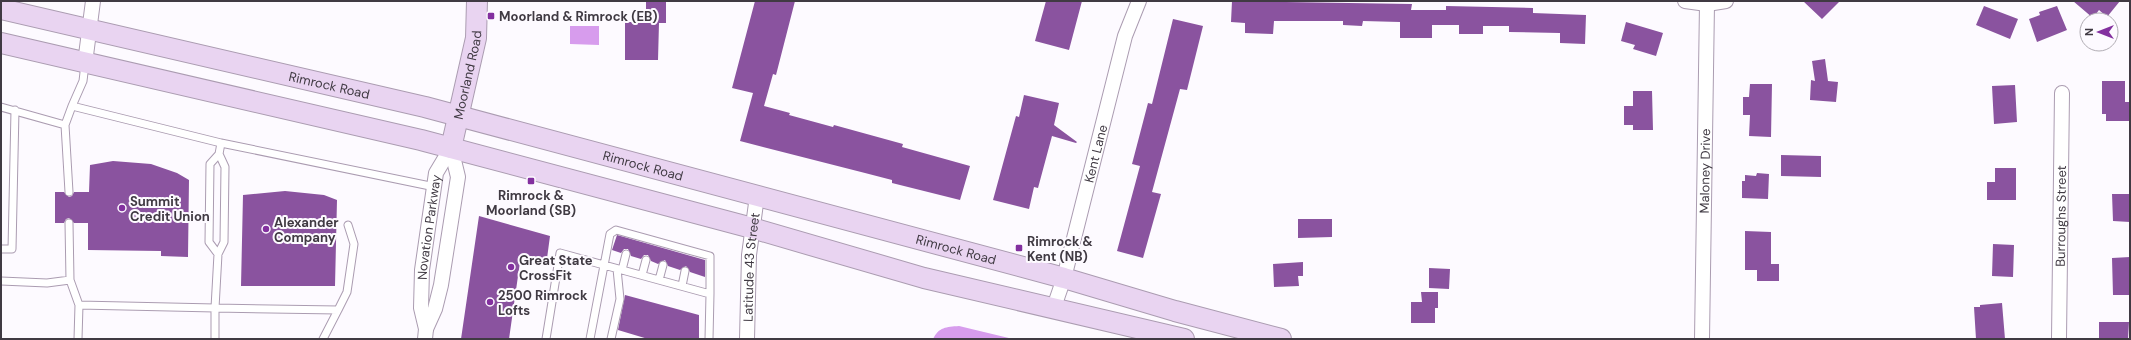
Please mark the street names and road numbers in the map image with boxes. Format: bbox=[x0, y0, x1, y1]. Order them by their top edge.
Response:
street label: Moorland Road bbox=[449, 30, 485, 121]
street label: Rimrock Road bbox=[287, 67, 371, 102]
street label: Kent Lane bbox=[1080, 123, 1111, 184]
street label: Maloney Drive bbox=[1695, 129, 1714, 214]
street label: Rimrock Road bbox=[601, 147, 685, 184]
street label: Burroughs Street bbox=[2051, 165, 2070, 267]
street label: Novation Parkway bbox=[413, 173, 444, 280]
street label: Latitude 43 Street bbox=[739, 212, 763, 322]
street label: Rimrock Road bbox=[914, 230, 998, 268]

